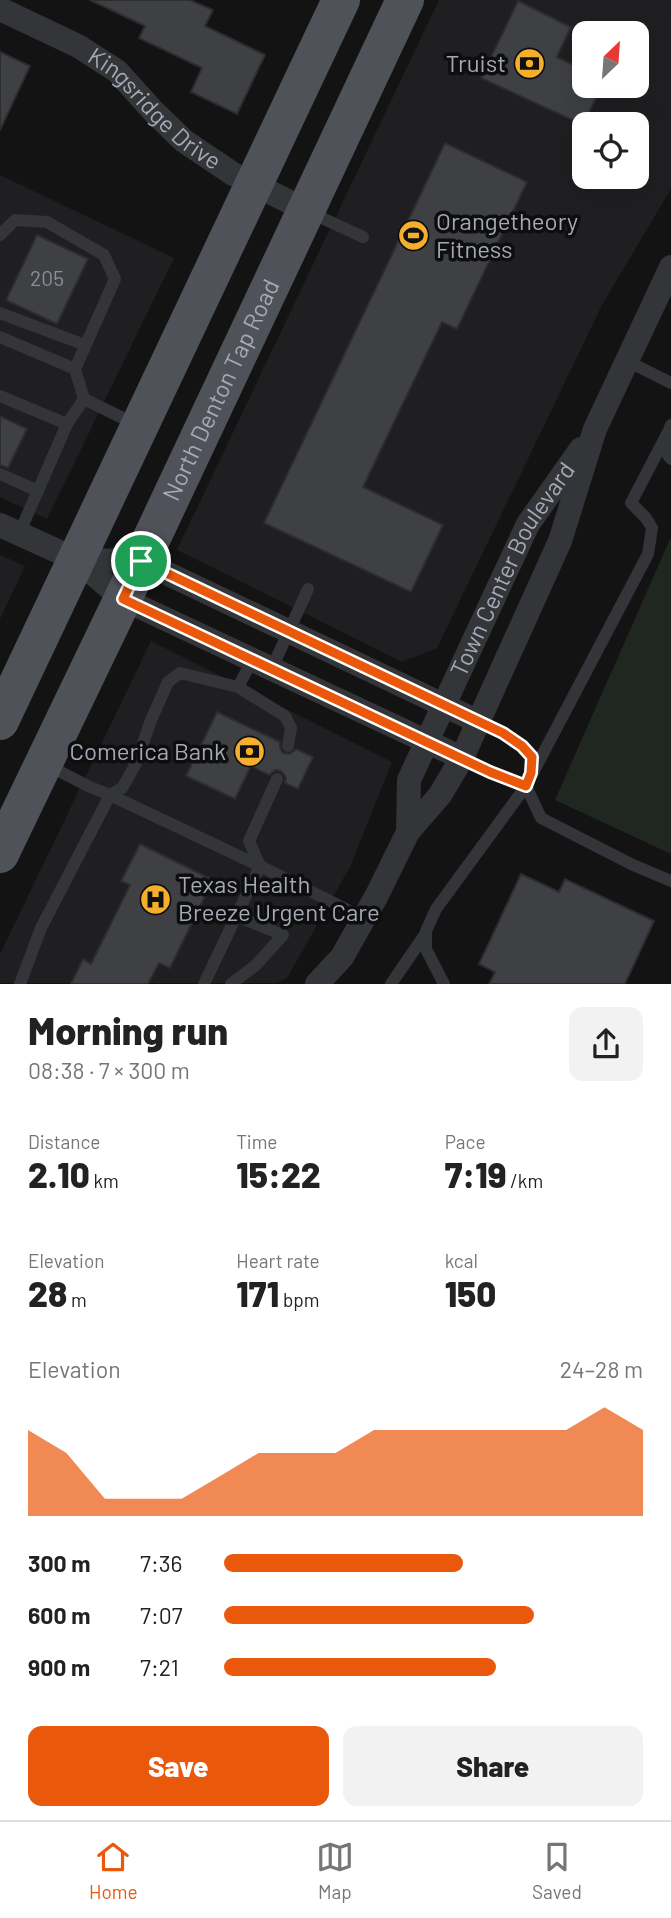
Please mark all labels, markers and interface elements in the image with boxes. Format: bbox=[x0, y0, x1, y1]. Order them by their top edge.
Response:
north arrow bbox=[572, 21, 649, 98]
map controls bbox=[572, 21, 649, 189]
street label: Kingsridge Drive bbox=[83, 40, 227, 175]
bank icon: Truist bbox=[512, 47, 546, 81]
place label: Truist bbox=[446, 48, 506, 77]
button: locate bbox=[572, 112, 649, 189]
place label: Orangetheory Fitness bbox=[436, 206, 578, 263]
sports icon: Orangetheory Fitness bbox=[396, 219, 430, 253]
house number: 205 bbox=[30, 265, 64, 290]
street label: North Denton Tap Road bbox=[156, 274, 285, 505]
street label: Town Center Boulevard bbox=[443, 456, 580, 681]
pin bbox=[111, 531, 171, 591]
icon: arrive bbox=[122, 542, 160, 580]
bank icon: Comerica Bank bbox=[232, 735, 266, 769]
place label: Comerica Bank bbox=[69, 736, 226, 765]
place label: Texas Health Breeze Urgent Care bbox=[178, 869, 380, 926]
hospital icon: Texas Health Breeze Urgent Care bbox=[138, 882, 172, 916]
text: Morning run bbox=[28, 1007, 228, 1053]
button: share bbox=[569, 1007, 643, 1081]
text: 08:38 · 7 × 300 m bbox=[28, 1056, 190, 1084]
text: Distance bbox=[28, 1130, 100, 1153]
text: Time bbox=[236, 1130, 277, 1153]
text: Pace bbox=[445, 1130, 486, 1153]
text: 2.10 bbox=[28, 1153, 90, 1195]
text: 15:22 bbox=[236, 1153, 321, 1195]
text: 7:19 bbox=[445, 1153, 506, 1195]
text: km bbox=[90, 1169, 119, 1192]
text: /km bbox=[506, 1169, 543, 1192]
text: Elevation bbox=[28, 1249, 105, 1272]
text: Heart rate bbox=[236, 1249, 320, 1272]
text: kcal bbox=[445, 1249, 478, 1272]
text: 28 bbox=[28, 1272, 67, 1314]
text: 171 bbox=[236, 1272, 279, 1314]
text: 150 bbox=[445, 1272, 496, 1314]
text: m bbox=[67, 1288, 87, 1311]
text: bpm bbox=[279, 1288, 320, 1311]
text: Elevation bbox=[28, 1355, 121, 1383]
text: 24–28 m bbox=[560, 1355, 643, 1383]
text: 300 m bbox=[28, 1549, 90, 1577]
text: 7:36 bbox=[140, 1549, 182, 1577]
text: 600 m bbox=[28, 1601, 90, 1629]
text: 7:07 bbox=[140, 1601, 183, 1629]
text: 900 m bbox=[28, 1653, 90, 1681]
text: 7:21 bbox=[140, 1653, 179, 1681]
button: Save bbox=[28, 1726, 329, 1806]
button: Share bbox=[343, 1726, 643, 1806]
tab: Home bbox=[89, 1838, 138, 1903]
tab: Map bbox=[316, 1838, 354, 1903]
tab: Saved bbox=[532, 1838, 582, 1903]

